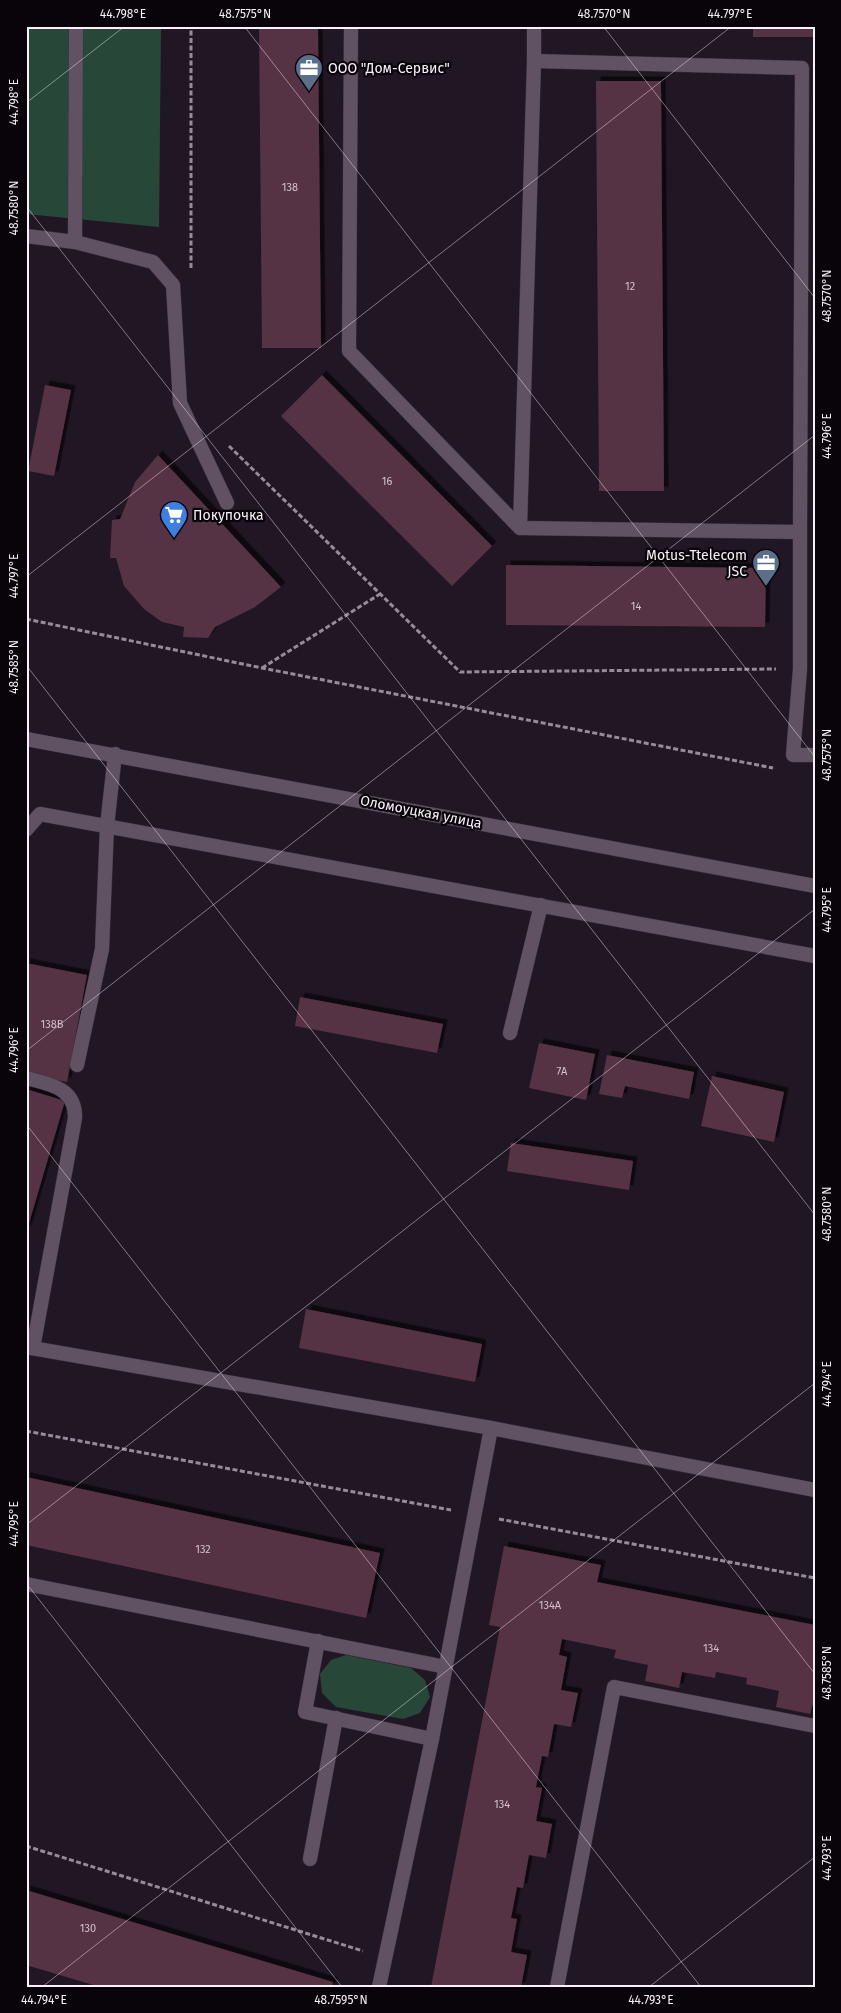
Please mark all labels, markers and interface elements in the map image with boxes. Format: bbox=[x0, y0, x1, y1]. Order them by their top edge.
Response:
text: 44.798°E bbox=[100, 7, 146, 21]
text: 48.7575°N bbox=[219, 7, 271, 21]
text: 48.7570°N bbox=[577, 7, 631, 21]
text: 44.797°E bbox=[707, 7, 753, 21]
office icon: ООО "Дом-Сервис" bbox=[294, 53, 324, 92]
place label: ООО "Дом-Сервис" bbox=[328, 60, 450, 77]
text: 44.798°E bbox=[7, 79, 21, 125]
text: 48.7580°N bbox=[7, 181, 21, 235]
house number: 138 bbox=[282, 181, 298, 194]
text: 48.7570°N bbox=[820, 269, 834, 323]
house number: 12 bbox=[625, 280, 635, 293]
text: 44.796°E bbox=[820, 413, 834, 459]
house number: 16 bbox=[382, 475, 392, 488]
supermarket icon: Покупочка bbox=[159, 500, 189, 539]
place label: Покупочка bbox=[193, 507, 264, 524]
place label: Motus-Ttelecom JSC bbox=[646, 547, 747, 580]
office icon: Motus-Ttelecom JSC bbox=[751, 548, 781, 587]
text: 44.797°E bbox=[7, 553, 21, 599]
house number: 14 bbox=[631, 600, 641, 613]
text: 48.7585°N bbox=[7, 640, 21, 694]
text: 48.7575°N bbox=[820, 729, 834, 781]
street label: Оломоуцкая улица bbox=[359, 792, 483, 832]
text: 44.795°E bbox=[820, 887, 834, 933]
house number: 138В bbox=[40, 1018, 64, 1031]
text: 44.796°E bbox=[7, 1027, 21, 1073]
house number: 7А bbox=[557, 1065, 568, 1078]
text: 48.7580°N bbox=[820, 1187, 834, 1241]
text: 44.794°E bbox=[820, 1361, 834, 1407]
text: 44.795°E bbox=[7, 1501, 21, 1547]
house number: 132 bbox=[195, 1543, 211, 1556]
house number: 134А bbox=[539, 1599, 562, 1612]
house number: 134 bbox=[703, 1642, 719, 1655]
text: 48.7585°N bbox=[820, 1646, 834, 1700]
house number: 134 bbox=[494, 1798, 510, 1811]
text: 44.793°E bbox=[820, 1835, 834, 1881]
house number: 130 bbox=[80, 1922, 96, 1935]
text: 44.794°E bbox=[21, 1993, 67, 2007]
text: 48.7595°N bbox=[314, 1993, 368, 2007]
text: 44.793°E bbox=[628, 1993, 674, 2007]

